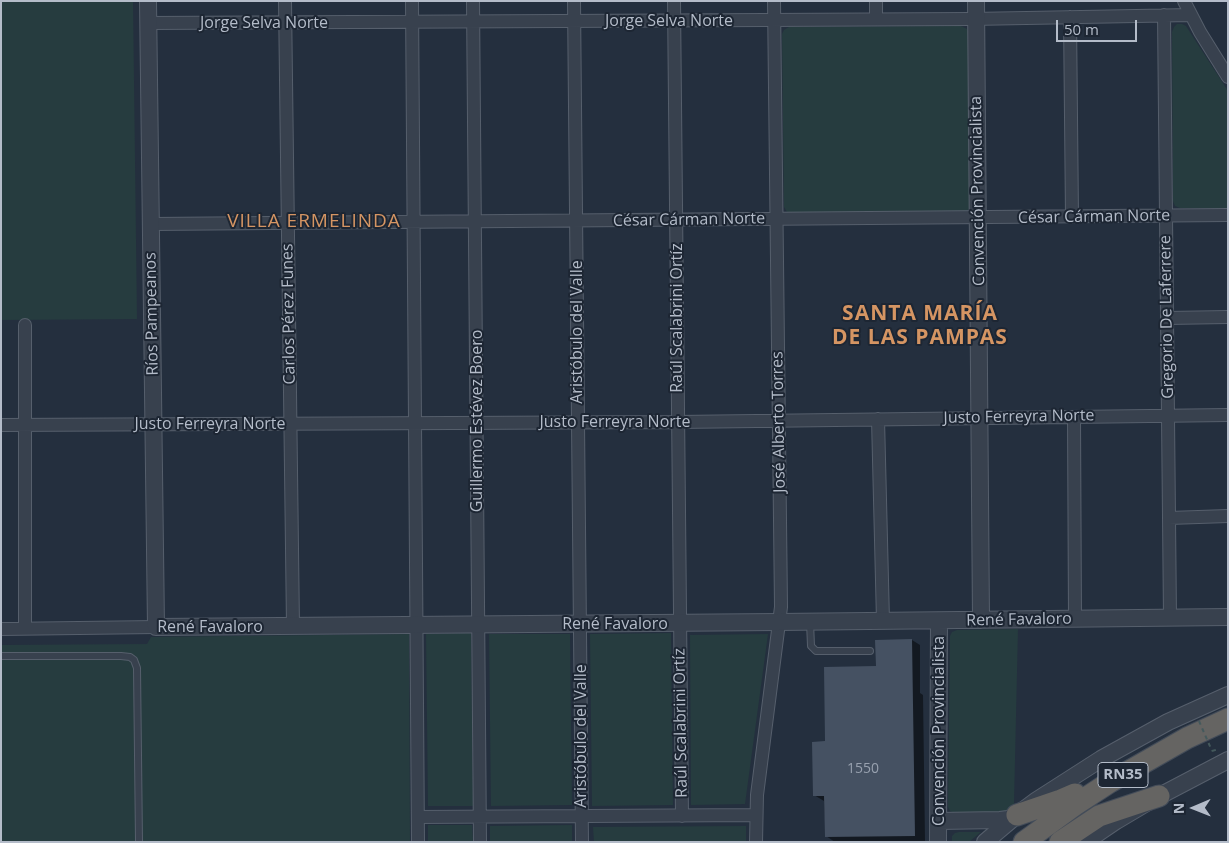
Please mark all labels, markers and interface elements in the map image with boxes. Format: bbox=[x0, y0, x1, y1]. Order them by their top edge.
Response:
scale bar bbox=[1059, 10, 1140, 42]
street label: Jorge Selva Norte bbox=[605, 11, 733, 31]
street label: Jorge Selva Norte bbox=[200, 13, 328, 33]
text: 50 m bbox=[1064, 19, 1099, 39]
street label: Convención Provincialista bbox=[967, 96, 989, 286]
street label: César Cárman Norte bbox=[1018, 206, 1170, 228]
street label: César Cárman Norte bbox=[613, 209, 765, 231]
district label: VILLA ERMELINDA bbox=[225, 211, 403, 233]
street label: Gregorio De Laferrere bbox=[1156, 235, 1178, 399]
street label: Carlos Pérez Funes bbox=[278, 243, 300, 385]
street label: Raúl Scalabrini Ortíz bbox=[667, 243, 687, 393]
street label: Ríos Pampeanos bbox=[141, 252, 163, 376]
street label: Aristóbulo del Valle bbox=[567, 260, 587, 404]
district label: SANTA MARÍA DE LAS PAMPAS bbox=[830, 301, 1010, 351]
street label: Guillermo Estévez Boero bbox=[467, 330, 487, 512]
street label: José Alberto Torres bbox=[768, 351, 790, 493]
street label: Justo Ferreyra Norte bbox=[943, 406, 1095, 428]
street label: Justo Ferreyra Norte bbox=[539, 412, 691, 432]
street label: Justo Ferreyra Norte bbox=[134, 414, 286, 434]
street label: René Favaloro bbox=[966, 609, 1072, 631]
street label: René Favaloro bbox=[562, 614, 668, 634]
street label: René Favaloro bbox=[157, 617, 263, 637]
street label: Convención Provincialista bbox=[929, 636, 949, 826]
street label: Raúl Scalabrini Ortíz bbox=[670, 648, 692, 798]
street label: Aristóbulo del Valle bbox=[571, 664, 591, 808]
house number: 1550 bbox=[847, 761, 879, 777]
road number: RN35 bbox=[1098, 762, 1148, 788]
north arrow bbox=[1169, 783, 1219, 833]
text: N bbox=[1169, 802, 1188, 814]

